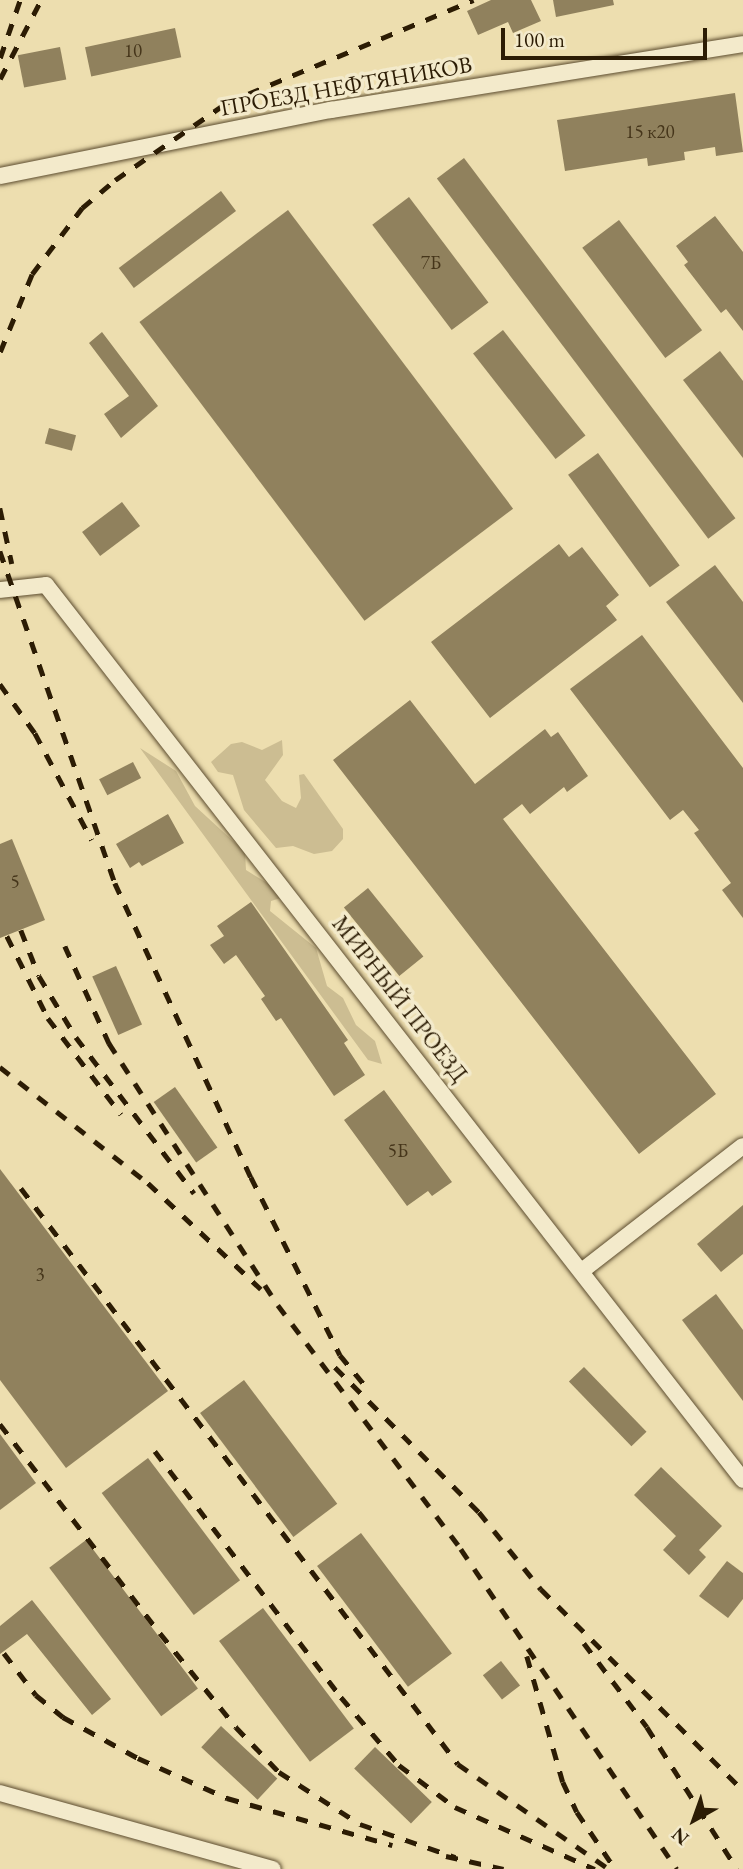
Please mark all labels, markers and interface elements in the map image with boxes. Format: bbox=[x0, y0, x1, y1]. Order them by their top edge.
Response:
scale bar bbox=[505, 14, 712, 58]
text: 100 m bbox=[514, 26, 565, 53]
house number: 10 bbox=[124, 40, 142, 62]
street label: ПРОЕЗД НЕФТЯНИКОВ bbox=[218, 50, 474, 122]
house number: 15 к20 bbox=[625, 121, 675, 143]
house number: 7Б bbox=[421, 252, 441, 274]
house number: 5 bbox=[10, 871, 20, 893]
street label: МИРНЫЙ ПРОЕЗД bbox=[326, 910, 474, 1088]
house number: 5Б bbox=[388, 1140, 408, 1162]
house number: 3 bbox=[35, 1264, 45, 1286]
north arrow bbox=[659, 1785, 729, 1855]
text: N bbox=[666, 1822, 694, 1851]

